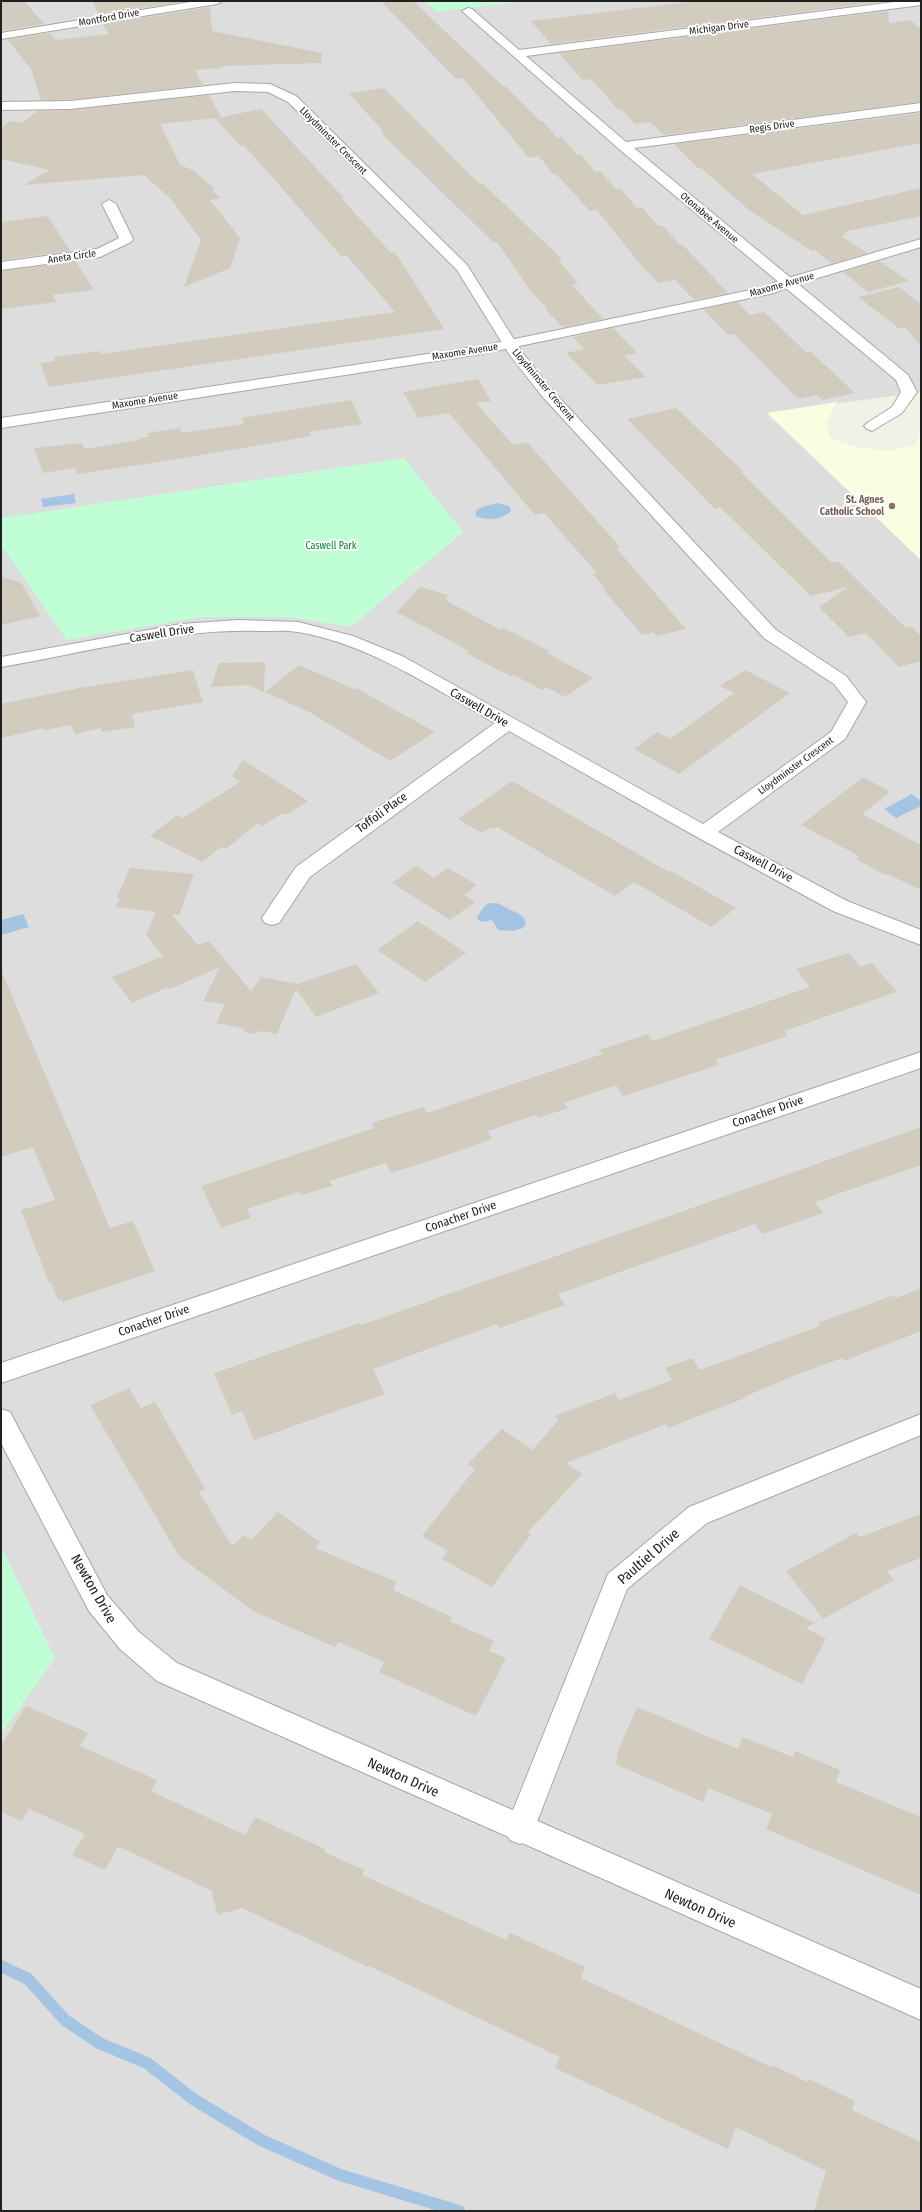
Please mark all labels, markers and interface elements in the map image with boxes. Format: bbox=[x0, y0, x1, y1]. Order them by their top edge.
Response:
street label: Montford Drive bbox=[78, 7, 140, 29]
street label: Michigan Drive bbox=[689, 18, 749, 38]
street label: Lloydminster Crescent bbox=[297, 105, 369, 177]
street label: Regis Drive bbox=[749, 118, 795, 136]
street label: Otonabee Avenue bbox=[677, 190, 741, 246]
street label: Aneta Circle bbox=[47, 248, 97, 266]
street label: Maxome Avenue bbox=[748, 270, 816, 300]
street label: Maxome Avenue bbox=[431, 341, 499, 363]
street label: Lloydminster Crescent bbox=[509, 346, 577, 424]
street label: Maxome Avenue bbox=[111, 390, 179, 412]
place label: St. Agnes Catholic School bbox=[820, 494, 884, 518]
marker: St. Agnes Catholic School bbox=[887, 501, 897, 511]
park label: Caswell Park bbox=[306, 540, 356, 552]
street label: Caswell Drive bbox=[129, 622, 195, 646]
street label: Caswell Drive bbox=[447, 685, 511, 731]
street label: Lloydminster Crescent bbox=[756, 735, 836, 797]
street label: Toffoli Place bbox=[354, 790, 410, 836]
street label: Caswell Drive bbox=[731, 842, 795, 886]
street label: Conacher Drive bbox=[731, 1093, 805, 1131]
street label: Conacher Drive bbox=[424, 1198, 498, 1236]
street label: Conacher Drive bbox=[117, 1302, 191, 1340]
street label: Paultiel Drive bbox=[615, 1526, 683, 1588]
street label: Newton Drive bbox=[67, 1552, 119, 1626]
street label: Newton Drive bbox=[365, 1755, 441, 1801]
street label: Newton Drive bbox=[662, 1886, 738, 1932]

